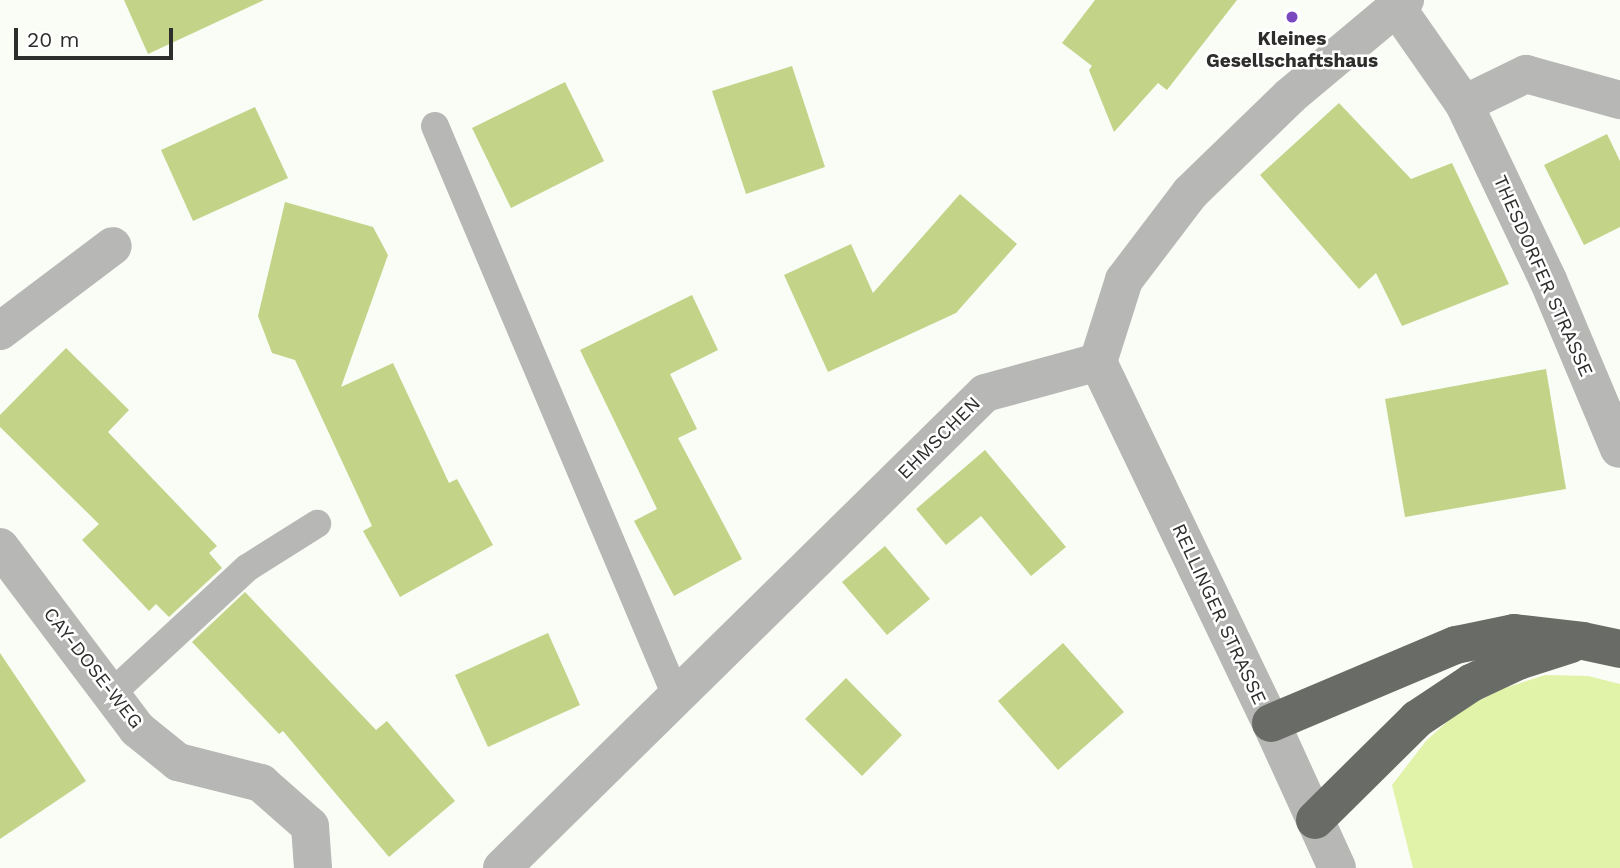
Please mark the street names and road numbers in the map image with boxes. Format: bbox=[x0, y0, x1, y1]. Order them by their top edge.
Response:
street label: THESDORFER STRASSE bbox=[1488, 172, 1598, 380]
street label: EHMSCHEN bbox=[893, 392, 985, 484]
street label: RELLINGER STRASSE bbox=[1167, 520, 1271, 708]
street label: CAY-DOSE-WEG bbox=[39, 603, 147, 733]

